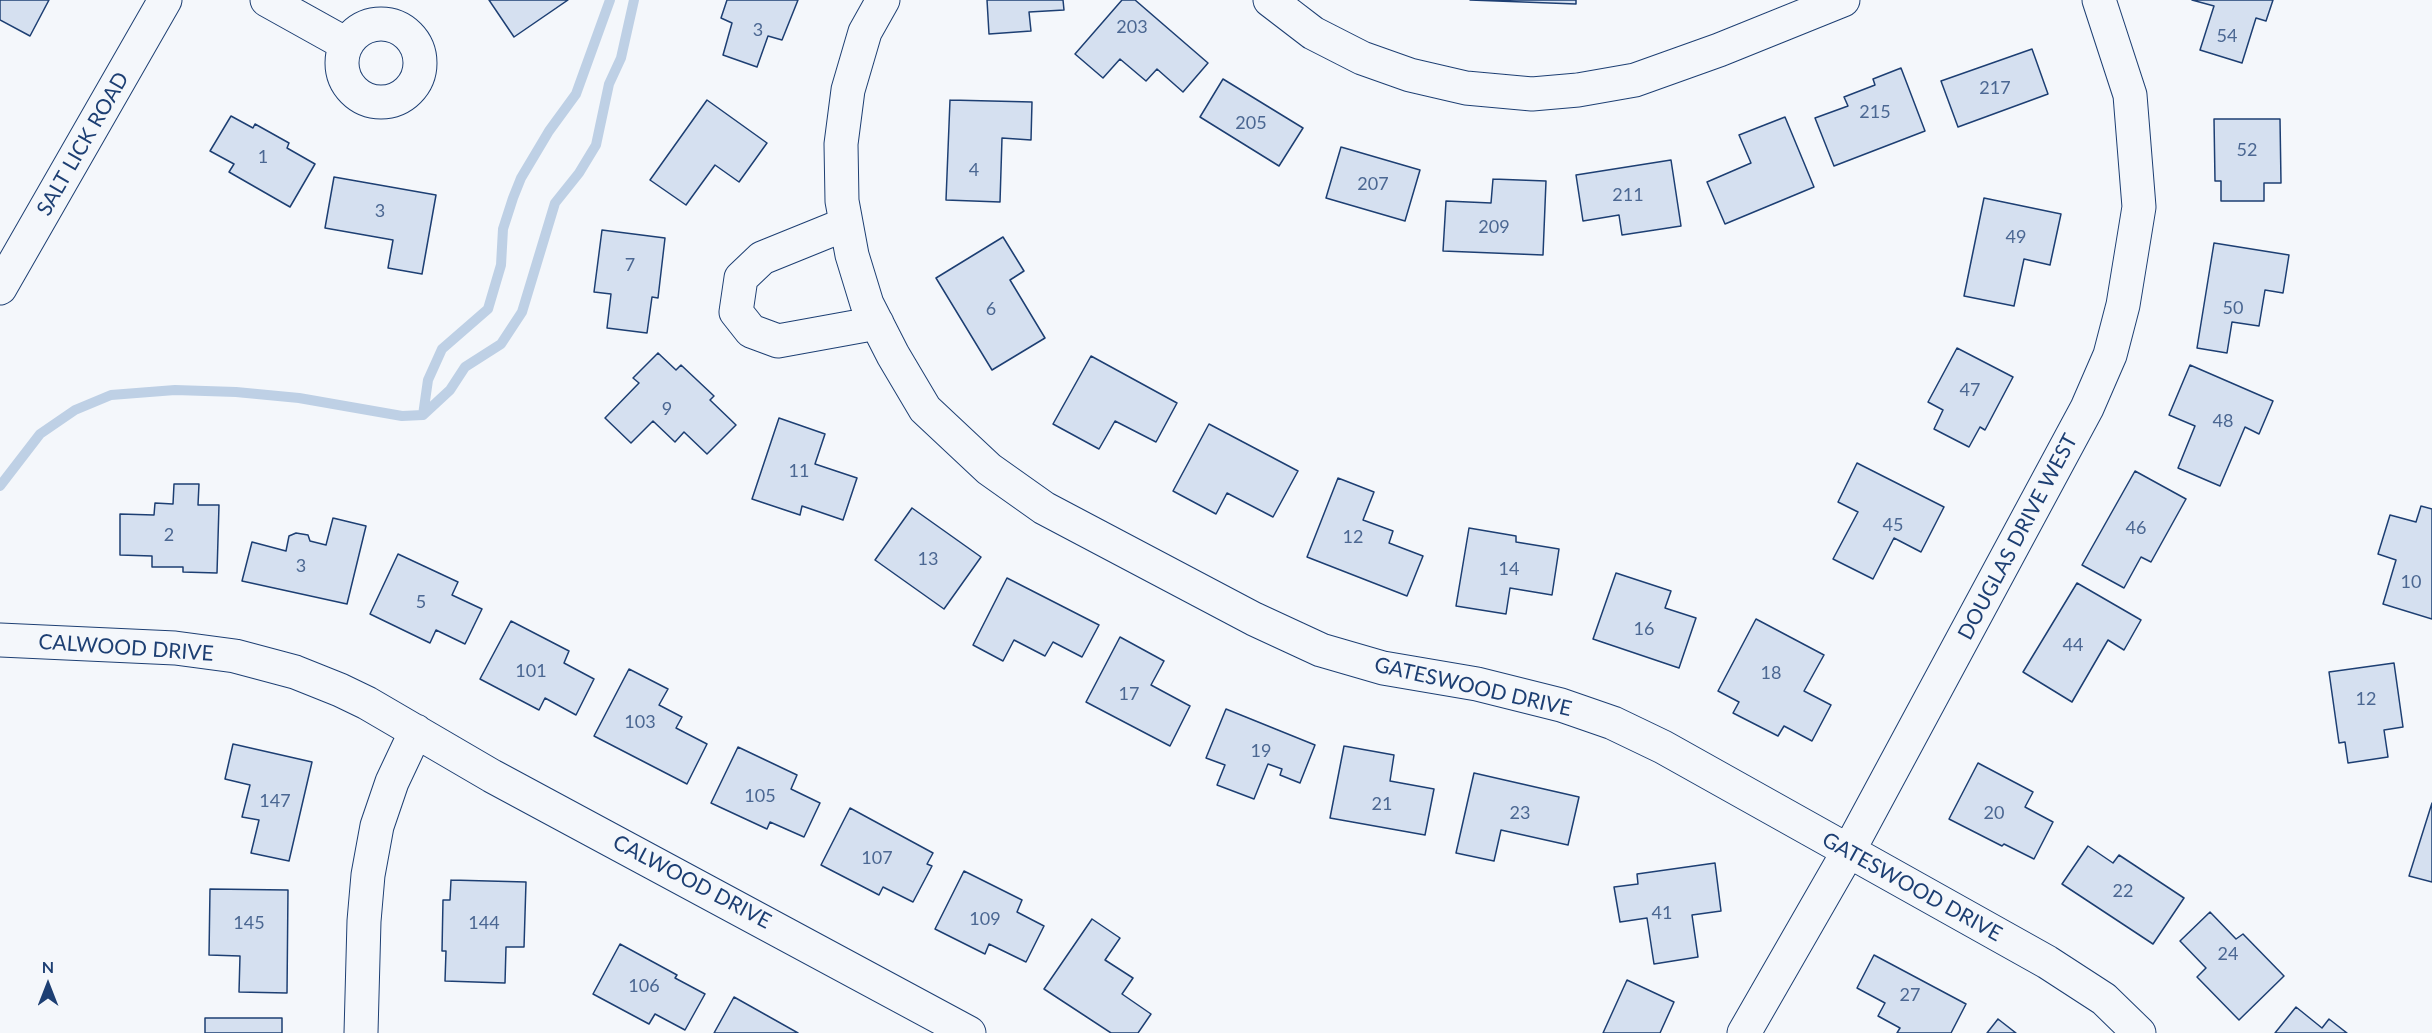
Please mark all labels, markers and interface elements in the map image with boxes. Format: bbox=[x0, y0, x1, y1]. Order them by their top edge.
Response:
house number: 203 bbox=[1116, 16, 1148, 38]
house number: 3 bbox=[753, 19, 763, 41]
house number: 54 bbox=[2217, 25, 2237, 47]
street label: SALT LICK ROAD bbox=[32, 68, 134, 220]
house number: 217 bbox=[1979, 77, 2011, 99]
house number: 215 bbox=[1859, 101, 1891, 123]
house number: 205 bbox=[1235, 112, 1267, 134]
house number: 52 bbox=[2237, 139, 2257, 161]
house number: 1 bbox=[258, 146, 268, 168]
house number: 4 bbox=[969, 159, 979, 181]
house number: 207 bbox=[1357, 173, 1389, 195]
house number: 211 bbox=[1612, 184, 1644, 206]
house number: 3 bbox=[375, 200, 385, 222]
house number: 209 bbox=[1478, 216, 1510, 238]
house number: 49 bbox=[2006, 226, 2026, 248]
house number: 7 bbox=[625, 254, 635, 276]
house number: 50 bbox=[2223, 297, 2243, 319]
house number: 6 bbox=[986, 298, 996, 320]
house number: 47 bbox=[1960, 379, 1980, 401]
house number: 9 bbox=[662, 398, 672, 420]
house number: 48 bbox=[2213, 410, 2233, 432]
street label: DOUGLAS DRIVE WEST bbox=[1953, 430, 2083, 644]
house number: 11 bbox=[789, 460, 809, 482]
house number: 45 bbox=[1883, 514, 1903, 536]
house number: 46 bbox=[2126, 517, 2146, 539]
house number: 2 bbox=[164, 524, 174, 546]
house number: 12 bbox=[1343, 526, 1363, 548]
house number: 13 bbox=[918, 548, 938, 570]
house number: 3 bbox=[296, 555, 306, 577]
house number: 14 bbox=[1499, 558, 1519, 580]
house number: 10 bbox=[2401, 571, 2421, 593]
house number: 5 bbox=[416, 591, 426, 613]
house number: 16 bbox=[1634, 618, 1654, 640]
street label: CALWOOD DRIVE bbox=[38, 629, 214, 667]
house number: 44 bbox=[2063, 634, 2083, 656]
street label: GATESWOOD DRIVE bbox=[1372, 652, 1574, 722]
house number: 101 bbox=[515, 660, 547, 682]
house number: 18 bbox=[1761, 662, 1781, 684]
house number: 17 bbox=[1119, 683, 1139, 705]
house number: 12 bbox=[2356, 688, 2376, 710]
house number: 103 bbox=[624, 711, 656, 733]
house number: 19 bbox=[1251, 740, 1271, 762]
house number: 105 bbox=[744, 785, 776, 807]
house number: 147 bbox=[259, 790, 291, 812]
house number: 21 bbox=[1372, 793, 1392, 815]
house number: 23 bbox=[1510, 802, 1530, 824]
house number: 20 bbox=[1984, 802, 2004, 824]
street label: GATESWOOD DRIVE bbox=[1818, 827, 2006, 947]
street label: CALWOOD DRIVE bbox=[609, 830, 775, 934]
house number: 107 bbox=[861, 847, 893, 869]
house number: 22 bbox=[2113, 880, 2133, 902]
house number: 41 bbox=[1652, 902, 1672, 924]
house number: 109 bbox=[969, 908, 1001, 930]
house number: 145 bbox=[233, 912, 265, 934]
house number: 144 bbox=[468, 912, 500, 934]
house number: 24 bbox=[2218, 943, 2238, 965]
north arrow bbox=[18, 955, 78, 1015]
text: N bbox=[42, 957, 54, 976]
house number: 106 bbox=[628, 975, 660, 997]
house number: 27 bbox=[1900, 984, 1920, 1006]

